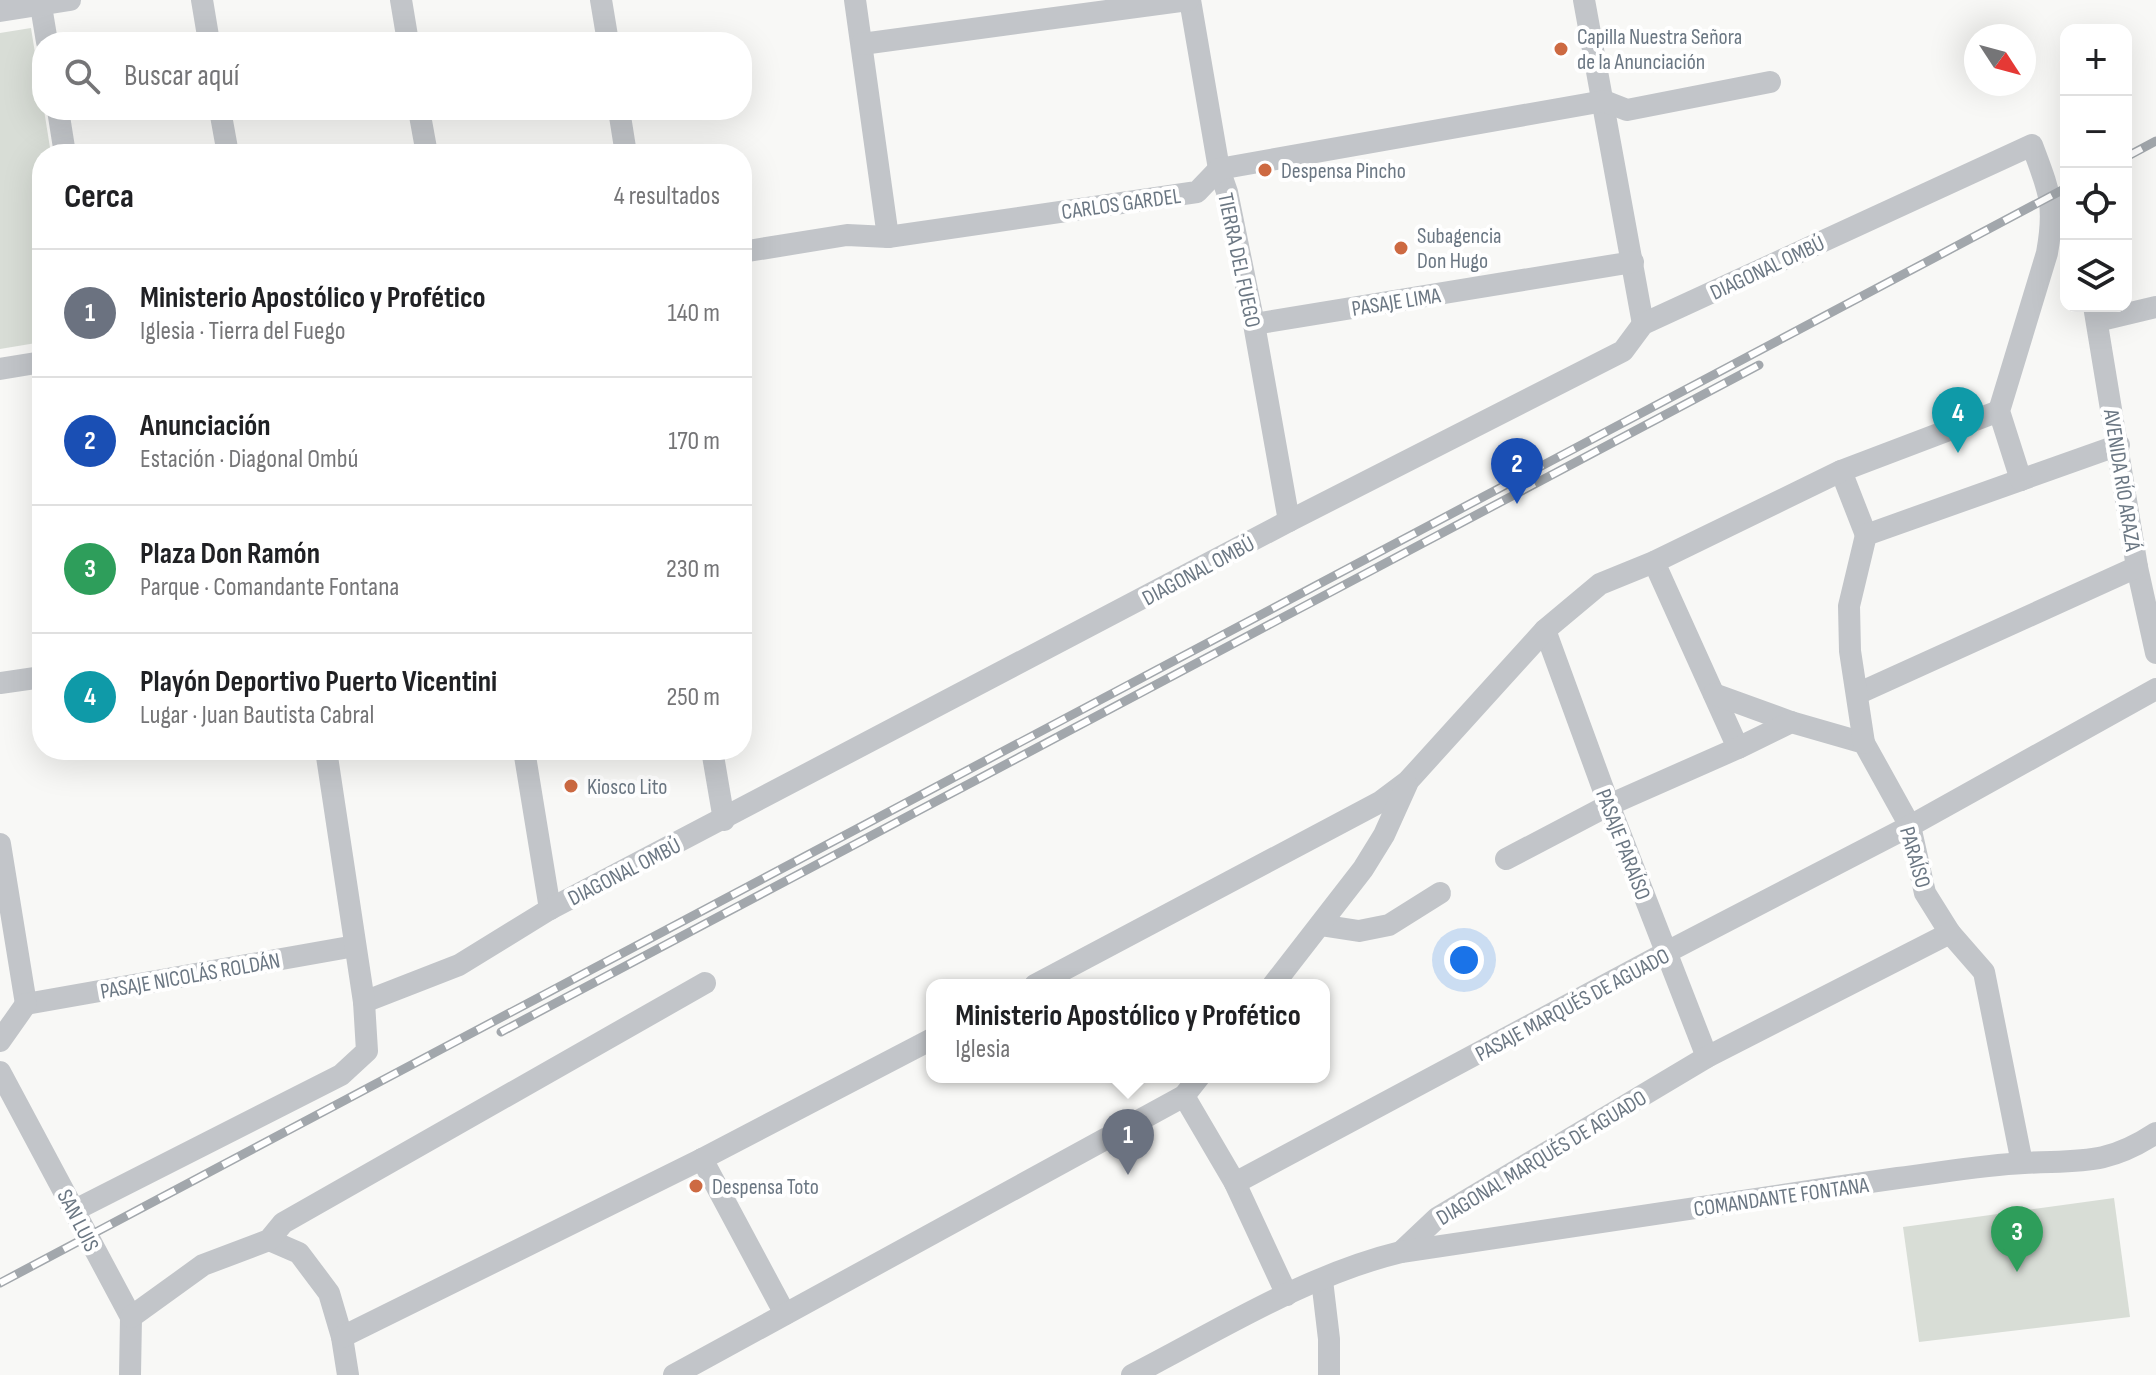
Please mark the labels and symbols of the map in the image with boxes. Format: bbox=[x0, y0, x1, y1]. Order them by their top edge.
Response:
place label: Capilla Nuestra Señora de la Anunciación bbox=[1577, 24, 1742, 76]
north arrow bbox=[1964, 24, 2036, 96]
marker: Capilla Nuestra Señora de la Anunciación bbox=[1552, 40, 1570, 58]
place label: Despensa Pincho bbox=[1281, 158, 1406, 185]
marker: Despensa Pincho bbox=[1256, 161, 1274, 179]
street label: CARLOS GARDEL bbox=[1060, 183, 1183, 226]
street label: TIERRA DEL FUEGO bbox=[1211, 190, 1266, 330]
place label: Subagencia Don Hugo bbox=[1417, 223, 1502, 275]
street label: DIAGONAL OMBÚ bbox=[1706, 230, 1829, 307]
marker: Subagencia Don Hugo bbox=[1392, 239, 1410, 257]
street label: PASAJE LIMA bbox=[1350, 282, 1443, 323]
pin: 4 bbox=[1932, 387, 1984, 453]
street label: AVENIDA RÍO ARAZÁ bbox=[2097, 406, 2146, 554]
pin: 2 bbox=[1491, 438, 1543, 504]
street label: DIAGONAL OMBÚ bbox=[1138, 530, 1259, 612]
place label: Kiosco Lito bbox=[587, 774, 667, 801]
marker: Kiosco Lito bbox=[562, 777, 580, 795]
street label: PASAJE PARAÍSO bbox=[1589, 785, 1656, 904]
street label: PARAÍSO bbox=[1893, 824, 1936, 891]
street label: DIAGONAL OMBÚ bbox=[564, 832, 686, 912]
your location bbox=[1444, 940, 1484, 980]
street label: PASAJE MARQUÉS DE AGUADO bbox=[1471, 943, 1674, 1068]
street label: PASAJE NICOLÁS ROLDÁN bbox=[98, 947, 282, 1006]
street label: DIAGONAL MARQUÉS DE AGUADO bbox=[1432, 1085, 1652, 1232]
pin: 1 bbox=[1102, 1109, 1154, 1175]
street label: COMANDANTE FONTANA bbox=[1692, 1172, 1871, 1223]
place label: Despensa Toto bbox=[712, 1174, 819, 1201]
marker: Despensa Toto bbox=[687, 1177, 705, 1195]
street label: SAN LUIS bbox=[51, 1185, 105, 1256]
pin: 3 bbox=[1991, 1206, 2043, 1272]

